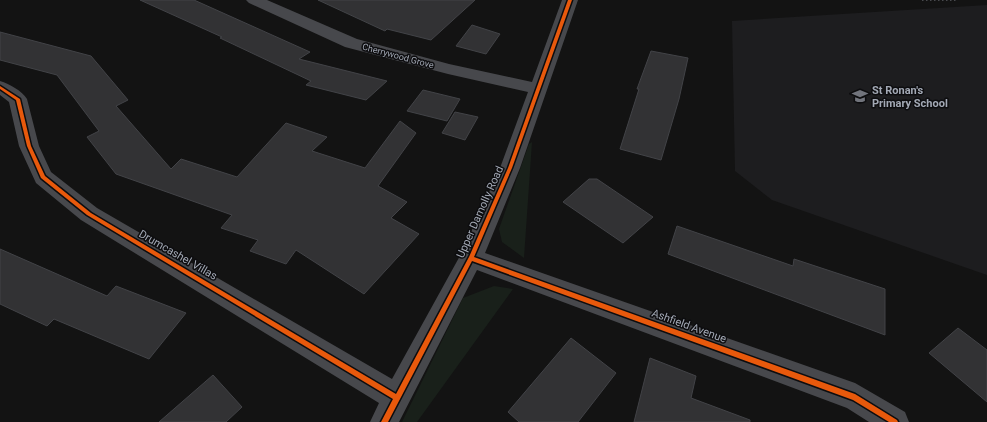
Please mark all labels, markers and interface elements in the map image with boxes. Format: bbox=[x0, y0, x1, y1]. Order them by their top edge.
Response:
street label: Cherrywood Grove bbox=[361, 42, 435, 70]
place label: St Ronan's Primary School bbox=[872, 84, 948, 110]
school or university icon: St Ronan's Primary School bbox=[851, 87, 869, 105]
street label: Upper Damolly Road bbox=[454, 164, 506, 260]
street label: Drumcashel Villas bbox=[137, 227, 220, 283]
street label: Ashfield Avenue bbox=[650, 306, 728, 346]

